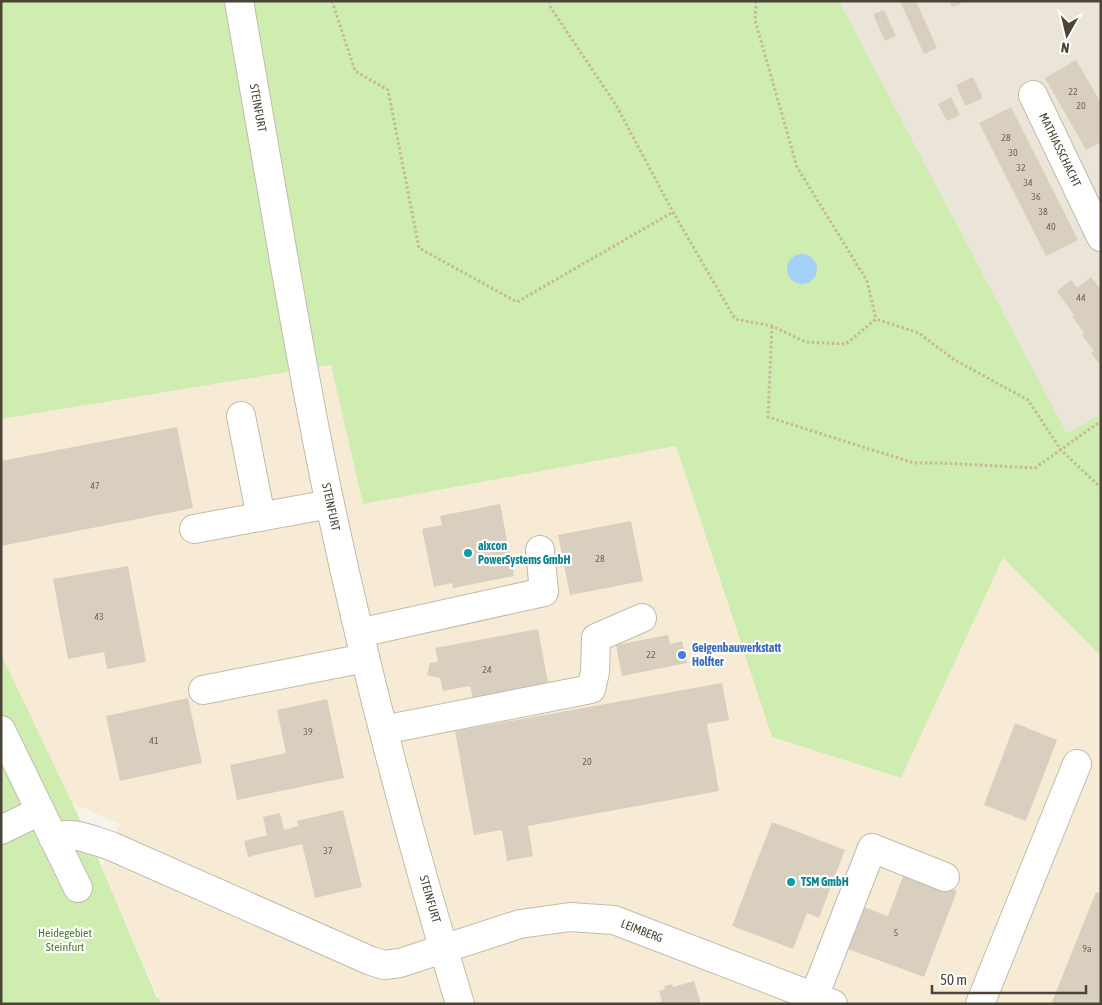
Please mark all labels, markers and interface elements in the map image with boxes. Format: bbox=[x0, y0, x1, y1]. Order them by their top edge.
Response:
north arrow bbox=[1042, 10, 1092, 60]
text: N bbox=[1060, 39, 1070, 56]
street label: STEINFURT bbox=[247, 83, 269, 134]
house number: 22 bbox=[1068, 86, 1078, 97]
house number: 20 bbox=[1076, 100, 1086, 111]
street label: MATHIASSCHACHT bbox=[1036, 111, 1084, 190]
house number: 28 bbox=[1001, 132, 1011, 143]
house number: 30 bbox=[1008, 147, 1018, 158]
house number: 32 bbox=[1016, 162, 1026, 173]
house number: 34 bbox=[1023, 177, 1033, 188]
house number: 36 bbox=[1031, 191, 1041, 202]
house number: 38 bbox=[1038, 206, 1048, 217]
house number: 40 bbox=[1046, 221, 1056, 232]
house number: 44 bbox=[1076, 292, 1086, 303]
house number: 47 bbox=[90, 480, 100, 491]
street label: STEINFURT bbox=[319, 482, 343, 533]
place label: aixcon PowerSystems GmbH bbox=[478, 539, 570, 567]
marker: aixcon PowerSystems GmbH bbox=[462, 547, 474, 559]
house number: 28 bbox=[595, 553, 605, 564]
house number: 43 bbox=[94, 611, 104, 622]
place label: Geigenbauwerkstatt Holfter bbox=[692, 641, 782, 669]
house number: 22 bbox=[646, 649, 656, 660]
marker: Geigenbauwerkstatt Holfter bbox=[676, 649, 688, 661]
house number: 24 bbox=[482, 664, 492, 675]
house number: 39 bbox=[303, 726, 313, 737]
house number: 41 bbox=[149, 735, 159, 746]
house number: 20 bbox=[582, 756, 592, 767]
house number: 37 bbox=[323, 845, 333, 856]
street label: STEINFURT bbox=[417, 874, 444, 925]
place label: TSM GmbH bbox=[801, 875, 849, 889]
marker: TSM GmbH bbox=[785, 876, 797, 888]
street label: LEIMBERG bbox=[619, 917, 665, 945]
park label: Heidegebiet Steinfurt bbox=[38, 926, 93, 954]
house number: 5 bbox=[894, 927, 899, 938]
house number: 9a bbox=[1082, 943, 1092, 954]
scale bar bbox=[932, 962, 1086, 994]
text: 50 m bbox=[940, 971, 967, 988]

